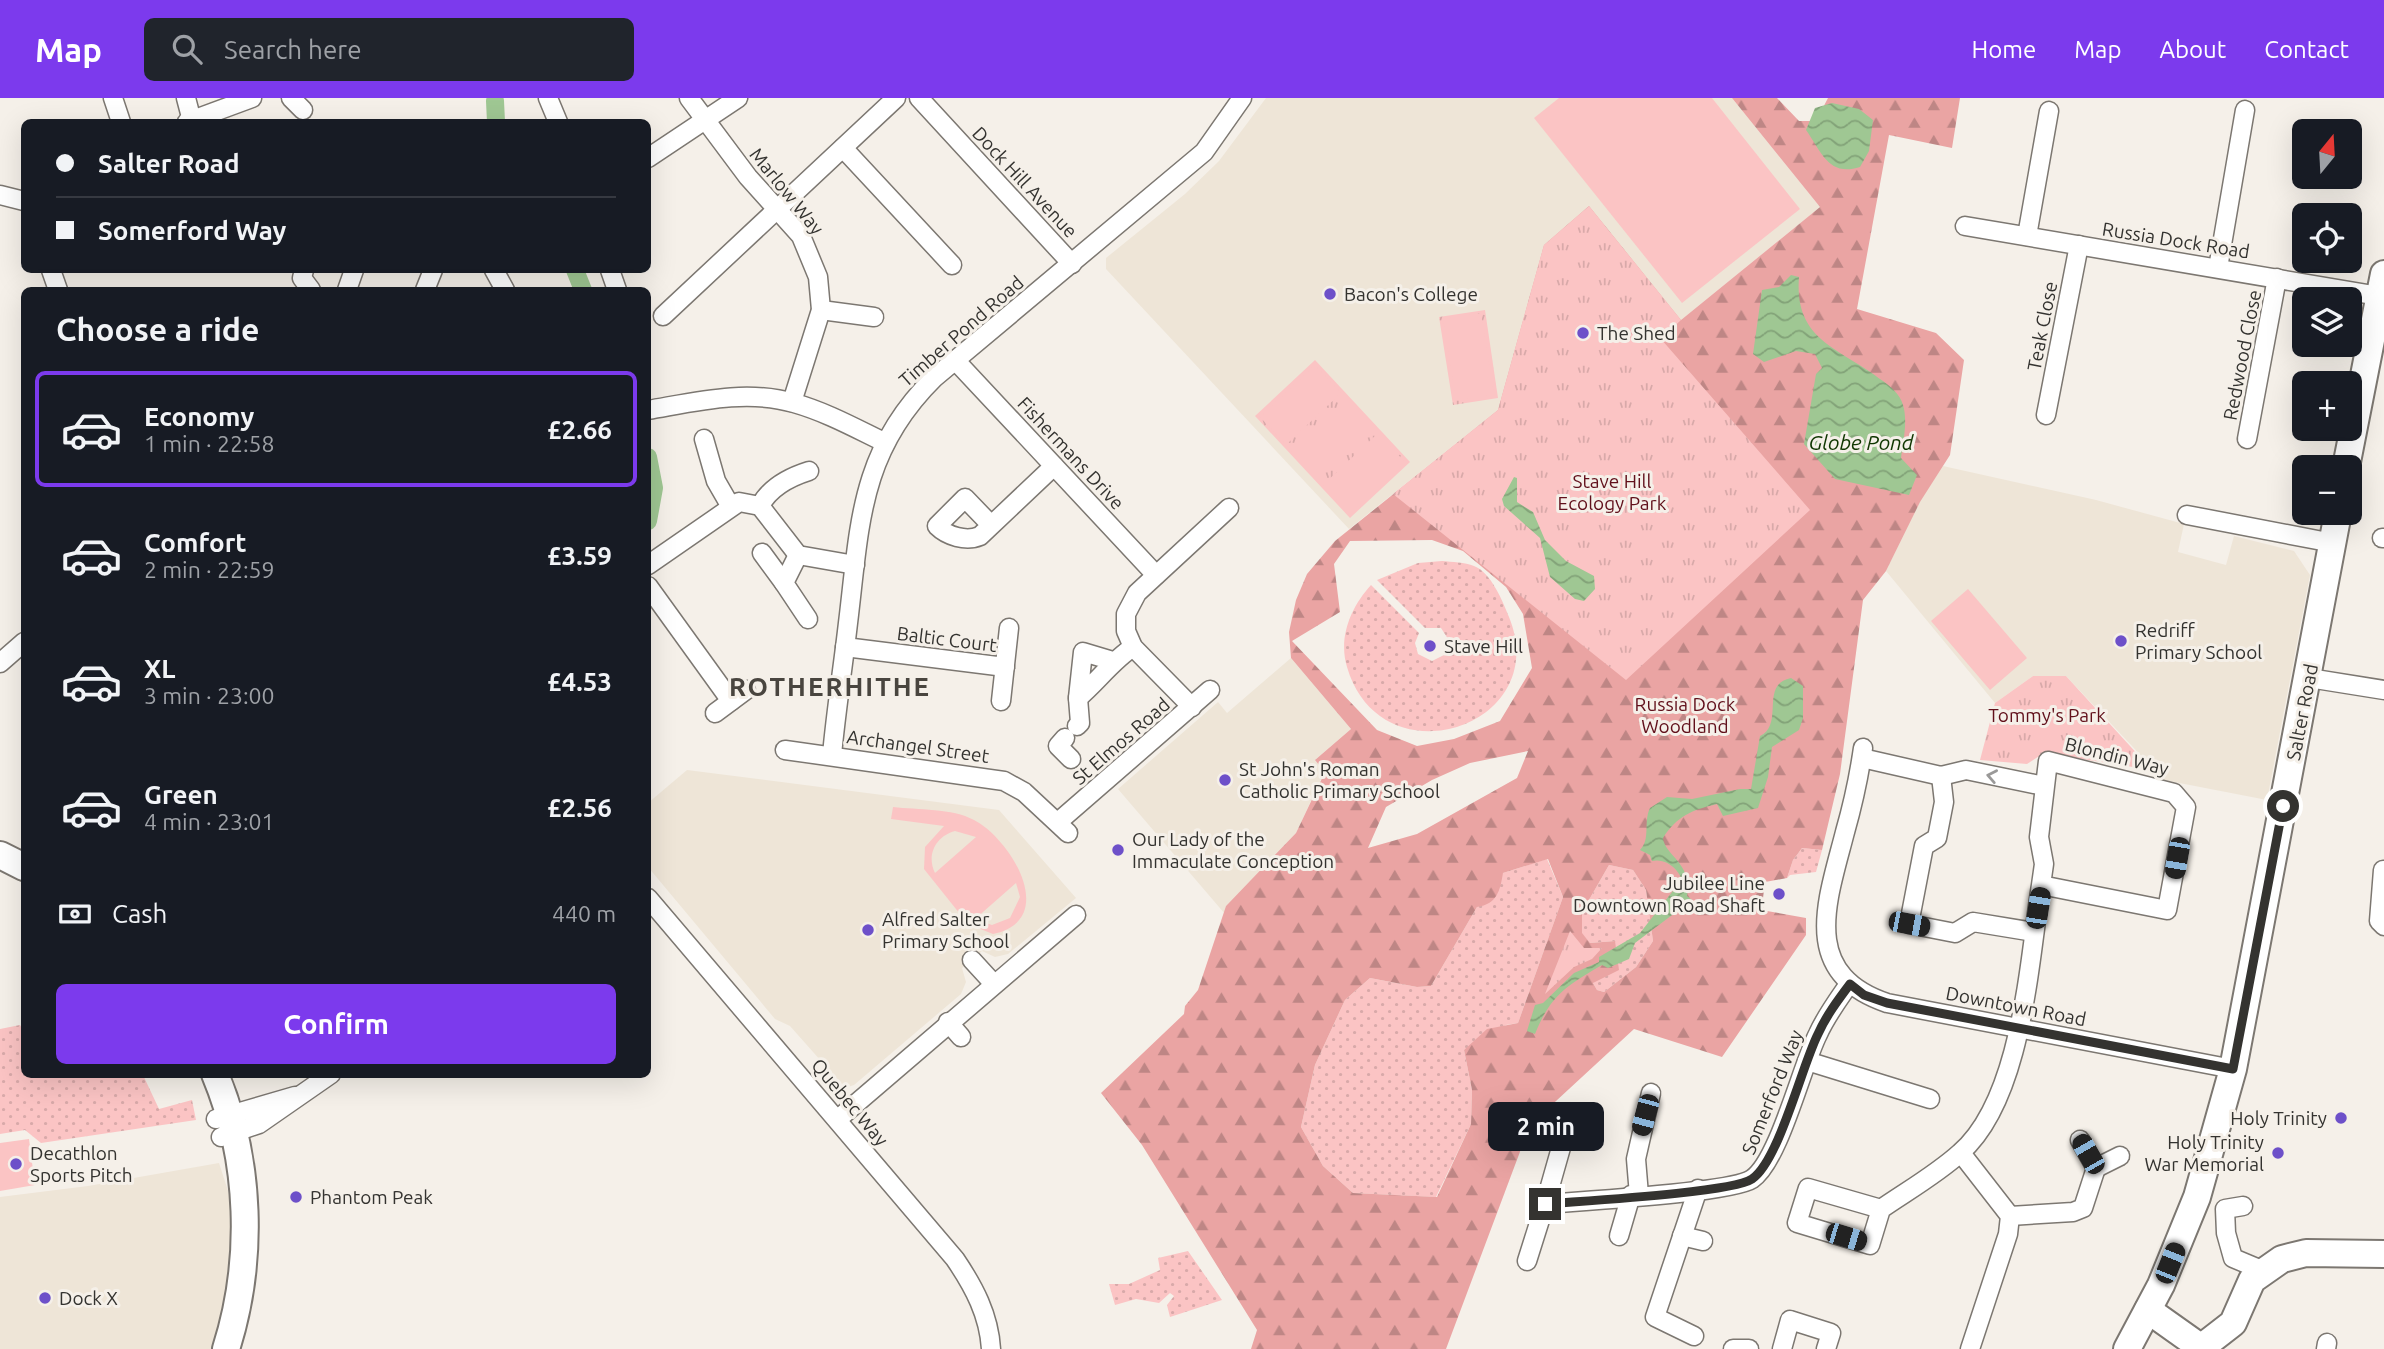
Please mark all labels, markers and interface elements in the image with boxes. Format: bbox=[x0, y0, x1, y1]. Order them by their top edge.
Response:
search box bbox=[144, 18, 634, 81]
icon: search bbox=[168, 30, 206, 68]
text: Map bbox=[35, 31, 102, 68]
text: Search here bbox=[224, 35, 362, 64]
text: Home bbox=[1971, 36, 2036, 63]
text: Map bbox=[2074, 36, 2121, 63]
text: About bbox=[2159, 36, 2226, 63]
text: Contact bbox=[2264, 36, 2349, 63]
north arrow bbox=[2292, 119, 2362, 189]
map controls bbox=[2292, 119, 2362, 525]
street label: Dock Hill Avenue bbox=[968, 122, 1082, 242]
street label: Marlow Way bbox=[745, 143, 829, 239]
text: Salter Road bbox=[98, 149, 240, 178]
button: locate bbox=[2292, 203, 2362, 273]
text: Somerford Way bbox=[98, 216, 286, 245]
street label: Russia Dock Road bbox=[2101, 217, 2251, 263]
street label: Timber Pond Road bbox=[894, 271, 1028, 391]
street label: Teak Close bbox=[2023, 280, 2061, 372]
place label: Bacon's College bbox=[1344, 283, 1478, 305]
marker: Bacon's College bbox=[1322, 286, 1338, 302]
button: layers bbox=[2292, 287, 2362, 357]
street label: Redwood Close bbox=[2219, 288, 2265, 422]
text: Choose a ride bbox=[56, 311, 259, 347]
place label: The Shed bbox=[1597, 322, 1676, 344]
marker: The Shed bbox=[1575, 325, 1591, 341]
button: + bbox=[2292, 371, 2362, 441]
street label: Fishermans Drive bbox=[1013, 392, 1129, 514]
icon: car bbox=[60, 398, 123, 461]
text: Economy bbox=[144, 402, 254, 431]
text: £2.66 bbox=[547, 415, 612, 444]
water label: Globe Pond bbox=[1809, 430, 1915, 454]
text: 1 min · 22:58 bbox=[144, 431, 275, 456]
button: − bbox=[2292, 455, 2362, 525]
park label: Stave Hill Ecology Park bbox=[1558, 470, 1667, 514]
icon: car bbox=[60, 524, 123, 587]
text: Comfort bbox=[144, 528, 247, 557]
text: £3.59 bbox=[547, 541, 612, 570]
text: 2 min · 22:59 bbox=[144, 557, 275, 582]
place label: Redriff Primary School bbox=[2135, 619, 2262, 663]
street label: Baltic Court bbox=[896, 622, 999, 656]
marker: Redriff Primary School bbox=[2113, 633, 2129, 649]
place label: Stave Hill bbox=[1444, 635, 1523, 657]
marker: Stave Hill bbox=[1422, 638, 1438, 654]
icon: car bbox=[60, 650, 123, 713]
text: XL bbox=[144, 654, 175, 683]
street label: Salter Road bbox=[2282, 662, 2322, 762]
text: £4.53 bbox=[547, 667, 612, 696]
district label: ROTHERHITHE bbox=[729, 672, 931, 701]
text: 3 min · 23:00 bbox=[144, 683, 275, 708]
street label: St Elmos Road bbox=[1068, 693, 1174, 789]
park label: Russia Dock Woodland bbox=[1635, 693, 1736, 737]
park label: Tommy's Park bbox=[1988, 704, 2106, 726]
street label: Archangel Street bbox=[845, 725, 991, 767]
street label: Blondin Way bbox=[2063, 732, 2171, 780]
place label: St John's Roman Catholic Primary School bbox=[1239, 758, 1440, 802]
one-way arrow bbox=[1986, 769, 1998, 784]
marker: St John's Roman Catholic Primary School bbox=[1217, 772, 1233, 788]
icon: car bbox=[60, 776, 123, 839]
text: Green bbox=[144, 780, 218, 809]
route start bbox=[2267, 790, 2299, 822]
text: £2.56 bbox=[547, 793, 612, 822]
text: 4 min · 23:01 bbox=[144, 809, 275, 834]
place label: Our Lady of the Immaculate Conception bbox=[1132, 828, 1334, 872]
car bbox=[2164, 835, 2191, 881]
marker: Our Lady of the Immaculate Conception bbox=[1110, 842, 1126, 858]
place label: Jubilee Line Downtown Road Shaft bbox=[1573, 872, 1766, 916]
marker: Jubilee Line Downtown Road Shaft bbox=[1771, 886, 1787, 902]
car bbox=[2025, 886, 2052, 930]
icon: cash bbox=[56, 895, 94, 933]
text: Cash bbox=[112, 899, 167, 928]
text: 440 m bbox=[552, 901, 616, 926]
place label: Alfred Salter Primary School bbox=[882, 908, 1009, 952]
car bbox=[1887, 910, 1932, 938]
marker: Alfred Salter Primary School bbox=[860, 922, 876, 938]
street label: Downtown Road bbox=[1944, 982, 2088, 1030]
button: Confirm bbox=[56, 984, 616, 1064]
street label: Somerford Way bbox=[1737, 1027, 1807, 1157]
street label: Quebec Way bbox=[807, 1054, 893, 1150]
car bbox=[1630, 1092, 1661, 1138]
callout: 2 min bbox=[1487, 1102, 1603, 1152]
place label: Holy Trinity bbox=[2230, 1107, 2327, 1129]
marker: Holy Trinity bbox=[2333, 1110, 2349, 1126]
text: 2 min bbox=[1517, 1114, 1575, 1139]
car bbox=[2069, 1131, 2108, 1177]
place label: Holy Trinity War Memorial bbox=[2144, 1131, 2264, 1175]
place label: Decathlon Sports Pitch bbox=[30, 1142, 133, 1186]
marker: Holy Trinity War Memorial bbox=[2270, 1145, 2286, 1161]
marker: Decathlon Sports Pitch bbox=[8, 1156, 24, 1172]
place label: Phantom Peak bbox=[310, 1186, 433, 1208]
route end bbox=[1529, 1188, 1561, 1220]
marker: Phantom Peak bbox=[288, 1189, 304, 1205]
car bbox=[1823, 1221, 1870, 1253]
car bbox=[2153, 1240, 2188, 1286]
place label: Dock X bbox=[59, 1287, 118, 1309]
marker: Dock X bbox=[37, 1290, 53, 1306]

